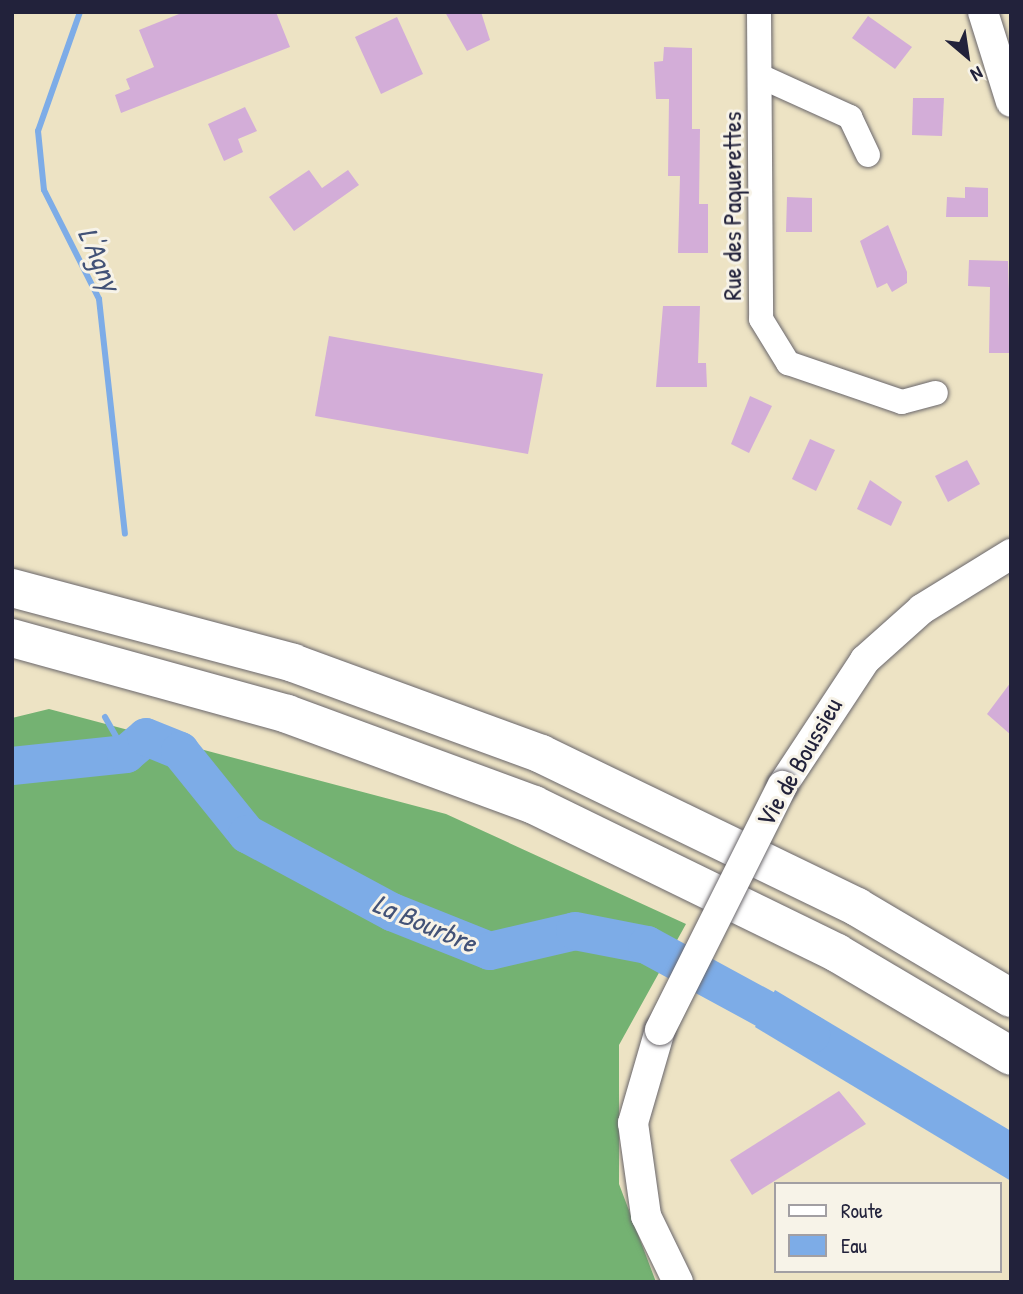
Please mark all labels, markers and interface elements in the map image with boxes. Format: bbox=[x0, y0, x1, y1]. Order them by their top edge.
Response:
north arrow bbox=[932, 21, 1002, 91]
text: N bbox=[966, 61, 988, 88]
street label: Rue des Paquerettes bbox=[716, 111, 748, 301]
water label: L'Agny bbox=[71, 222, 129, 296]
street label: Vie de Boussieu bbox=[750, 692, 848, 832]
water label: La Bourbre bbox=[368, 886, 482, 960]
legend bbox=[774, 1182, 1002, 1273]
text: Route bbox=[841, 1196, 883, 1225]
text: Eau bbox=[841, 1231, 867, 1260]

